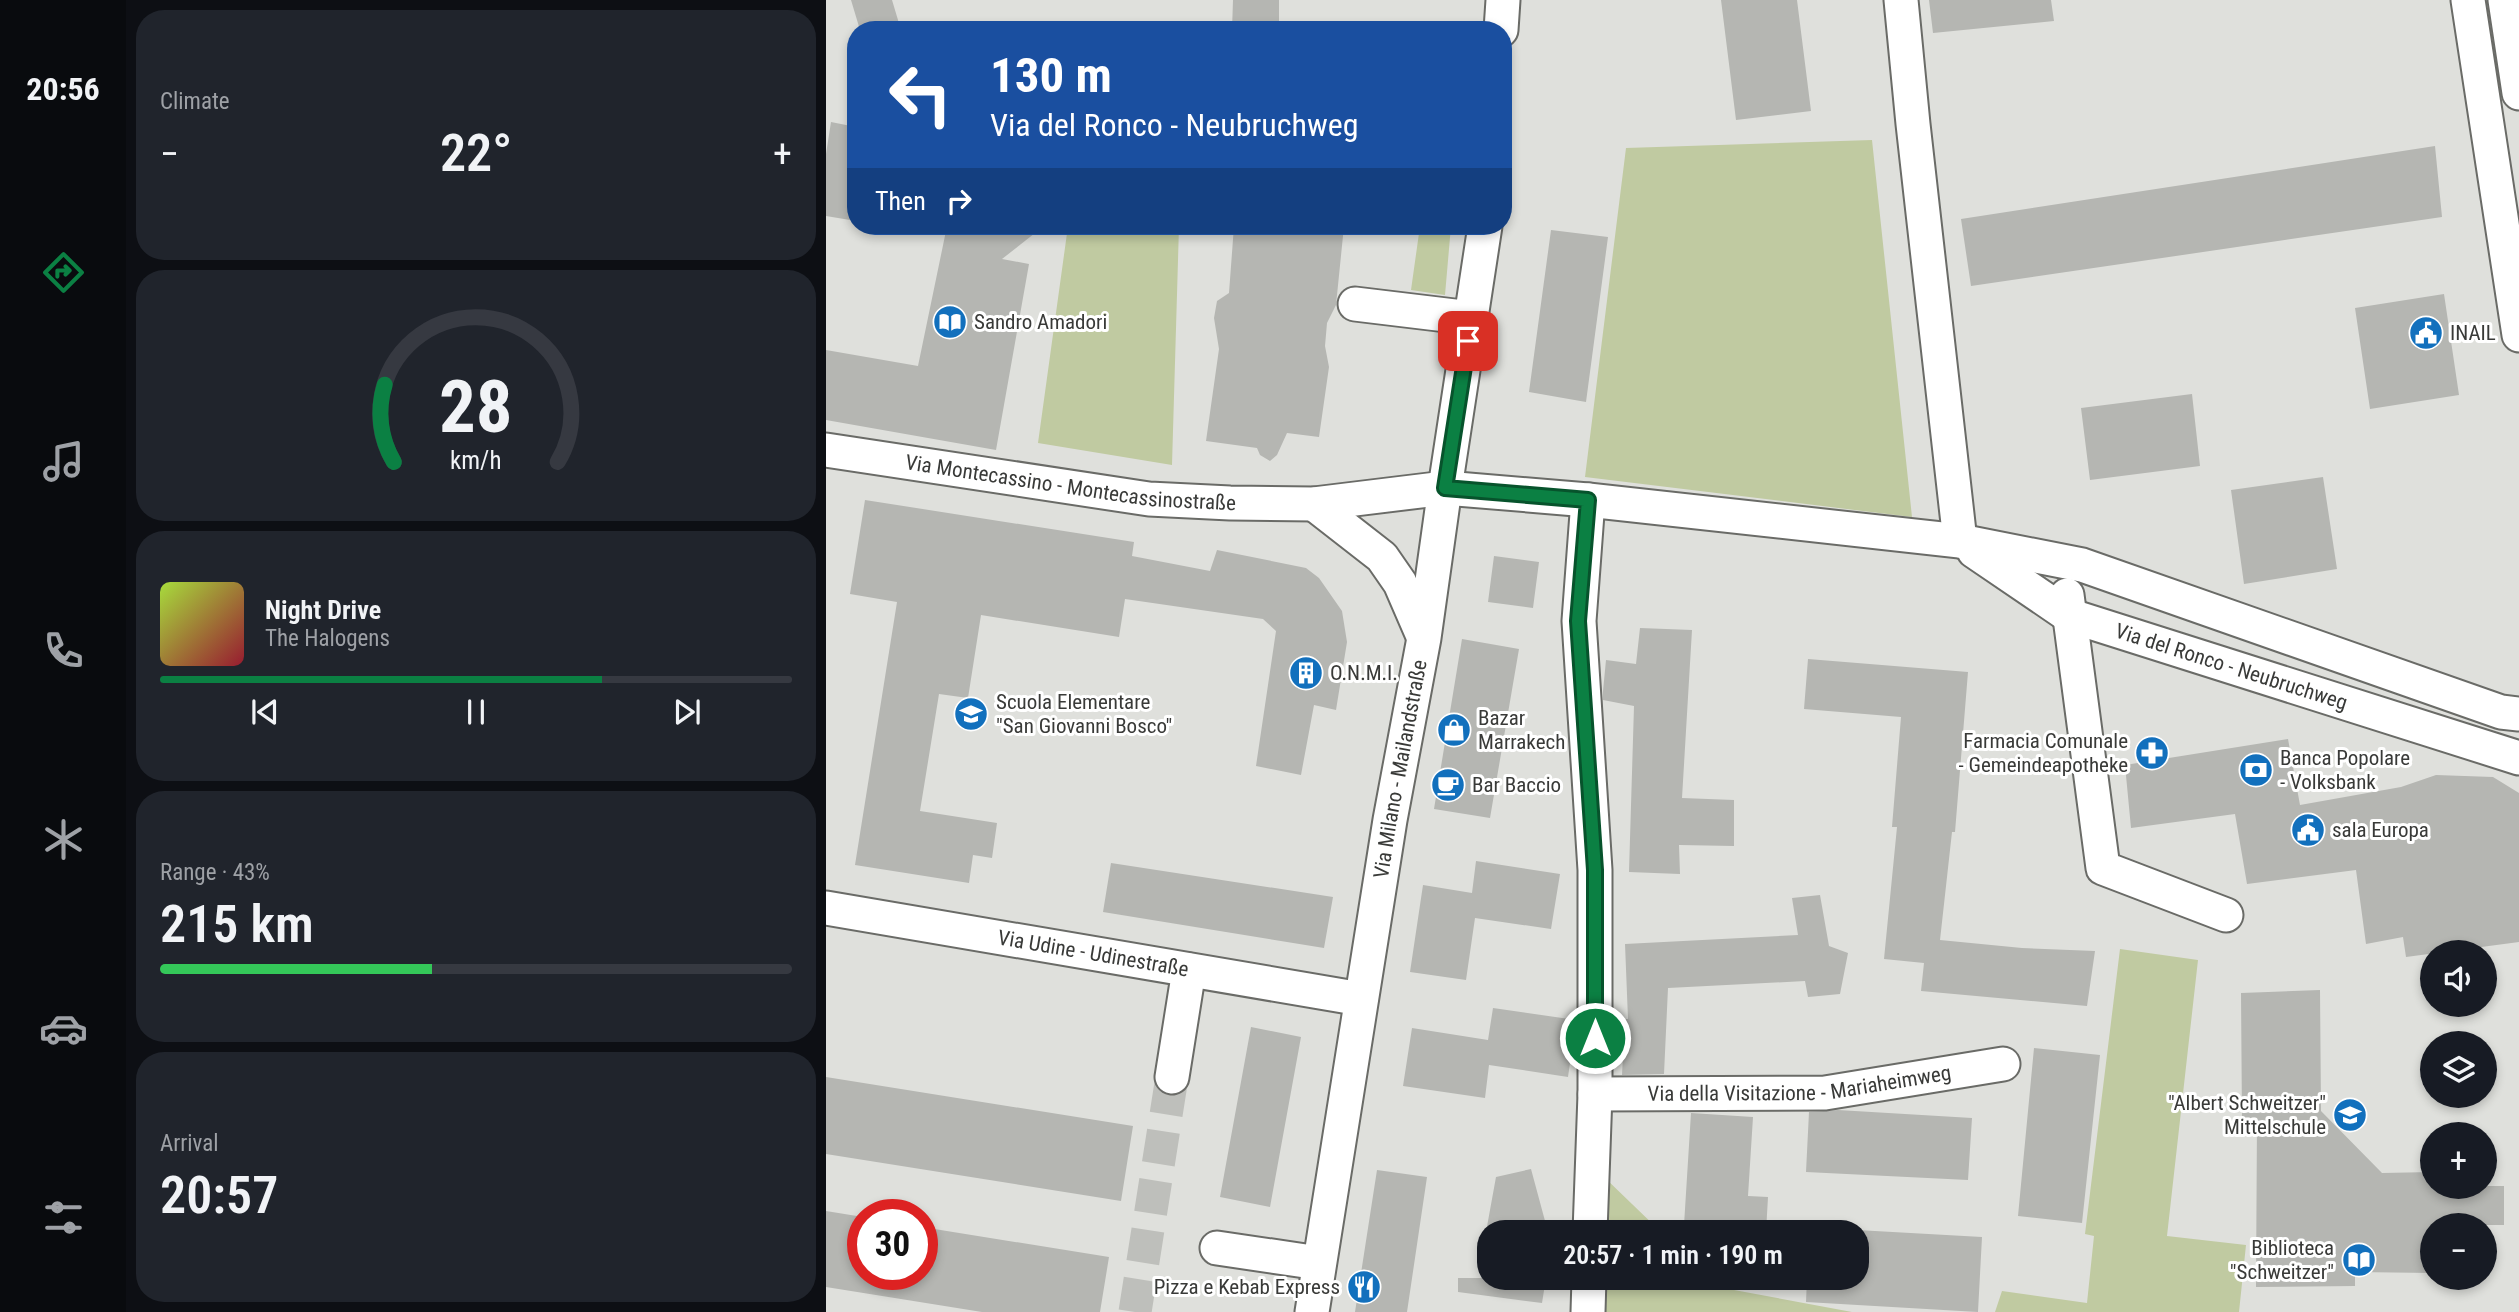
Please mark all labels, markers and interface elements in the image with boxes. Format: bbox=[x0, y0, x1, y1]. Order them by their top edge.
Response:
text: 130 m bbox=[990, 47, 1112, 104]
icon: left bbox=[875, 49, 966, 140]
text: 20:56 bbox=[26, 70, 100, 108]
text: Climate bbox=[160, 88, 230, 115]
text: Via del Ronco - Neubruchweg bbox=[990, 106, 1359, 144]
text: 22° bbox=[440, 123, 512, 184]
text: − bbox=[160, 132, 179, 176]
text: + bbox=[773, 132, 792, 176]
icon: right bbox=[940, 182, 978, 220]
text: Then bbox=[875, 186, 926, 216]
icon: directions bbox=[39, 248, 88, 297]
library icon: Sandro Amadori bbox=[931, 303, 969, 341]
place label: Sandro Amadori bbox=[974, 310, 1107, 334]
pin bbox=[1438, 311, 1498, 371]
public building icon: INAIL bbox=[2407, 314, 2445, 352]
place label: INAIL bbox=[2450, 321, 2496, 345]
icon: arrive bbox=[1449, 322, 1487, 360]
text: 28 bbox=[439, 364, 513, 450]
icon: music bbox=[39, 437, 88, 486]
text: km/h bbox=[450, 445, 502, 474]
street label: Via Montecassino - Montecassinostraße bbox=[904, 450, 1236, 515]
text: Night Drive bbox=[265, 595, 381, 625]
street label: Via del Ronco - Neubruchweg bbox=[2112, 619, 2350, 715]
text: The Halogens bbox=[265, 625, 390, 652]
icon: phone bbox=[39, 626, 88, 675]
building icon: O.N.M.I. bbox=[1287, 654, 1325, 692]
street label: Via Milano - Mailandstraße bbox=[1369, 658, 1432, 880]
place label: O.N.M.I. bbox=[1330, 661, 1398, 685]
place label: Scuola Elementare "San Giovanni Bosco" bbox=[996, 690, 1172, 738]
icon: previous bbox=[246, 693, 284, 731]
icon: pause bbox=[457, 693, 495, 731]
icon: next bbox=[668, 693, 706, 731]
school or university icon: Scuola Elementare "San Giovanni Bosco" bbox=[952, 695, 990, 733]
place label: Bazar Marrakech bbox=[1478, 706, 1565, 754]
shop icon: Bazar Marrakech bbox=[1435, 711, 1473, 749]
place label: Farmacia Comunale - Gemeindeapotheke bbox=[1959, 729, 2128, 777]
pharmacy icon: Farmacia Comunale - Gemeindeapotheke bbox=[2133, 734, 2171, 772]
place label: Banca Popolare - Volksbank bbox=[2280, 746, 2410, 794]
bank icon: Banca Popolare - Volksbank bbox=[2237, 751, 2275, 789]
cafe icon: Bar Baccio bbox=[1429, 766, 1467, 804]
place label: Bar Baccio bbox=[1472, 773, 1561, 797]
public building icon: sala Europa bbox=[2289, 811, 2327, 849]
icon: climate bbox=[39, 815, 88, 864]
place label: sala Europa bbox=[2332, 818, 2429, 842]
text: Range · 43% bbox=[160, 859, 270, 886]
text: 215 km bbox=[160, 894, 314, 955]
street label: Via Udine - Udinestraße bbox=[996, 925, 1191, 981]
map controls bbox=[2420, 940, 2497, 1290]
button: sound bbox=[2420, 940, 2497, 1017]
position arrow bbox=[1558, 1001, 1632, 1075]
icon: car bbox=[39, 1004, 88, 1053]
button: layers bbox=[2420, 1031, 2497, 1108]
street label: Via della Visitazione - Mariaheimweg bbox=[1648, 1061, 1953, 1106]
place label: "Albert Schweitzer" Mittelschule bbox=[2168, 1091, 2326, 1139]
school or university icon: "Albert Schweitzer" Mittelschule bbox=[2331, 1096, 2369, 1134]
button: + bbox=[2420, 1122, 2497, 1199]
text: Arrival bbox=[160, 1130, 219, 1157]
text: 20:57 bbox=[160, 1165, 278, 1226]
icon: filters bbox=[39, 1193, 88, 1242]
speed limit sign: 30 bbox=[847, 1199, 938, 1290]
button: − bbox=[2420, 1213, 2497, 1290]
place label: Biblioteca "Schweitzer" bbox=[2230, 1236, 2334, 1284]
text: 20:57 · 1 min · 190 m bbox=[1563, 1240, 1783, 1270]
library icon: Biblioteca "Schweitzer" bbox=[2340, 1241, 2378, 1279]
restaurant icon: Pizza e Kebab Express bbox=[1345, 1268, 1383, 1306]
place label: Pizza e Kebab Express bbox=[1154, 1275, 1340, 1299]

